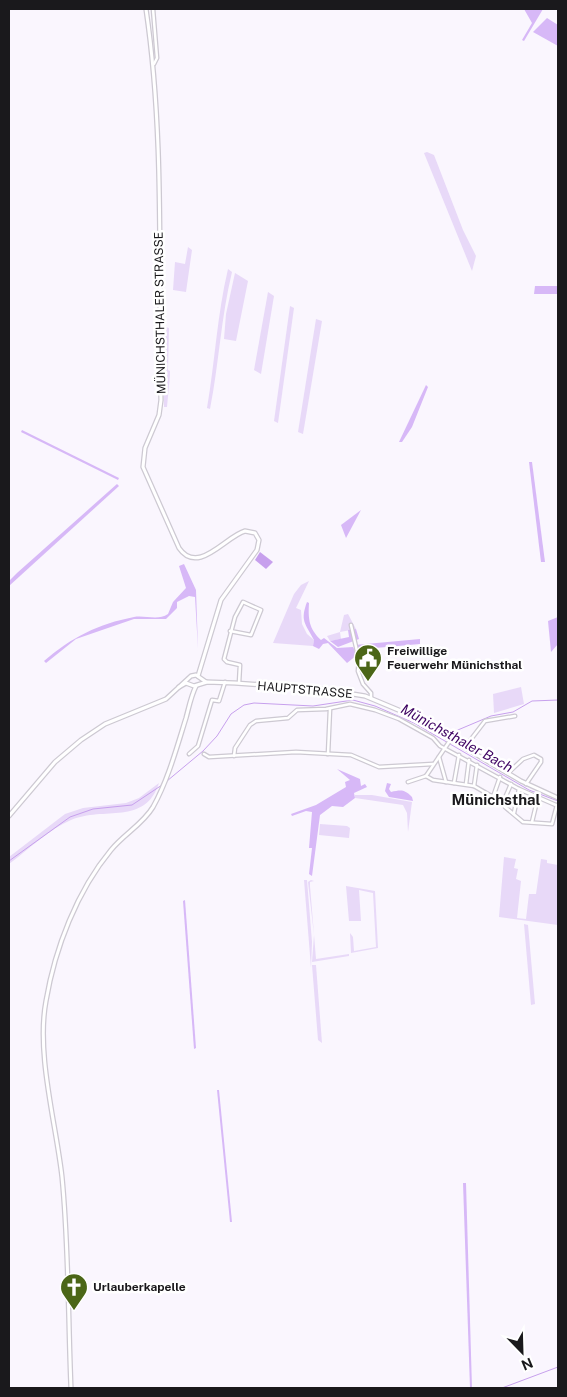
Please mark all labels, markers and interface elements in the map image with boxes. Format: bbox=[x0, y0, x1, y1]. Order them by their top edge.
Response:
street label: MÜNICHSTHALER STRASSE bbox=[152, 232, 168, 394]
public building icon: Freiwillige Feuerwehr Münichsthal bbox=[353, 643, 383, 682]
place label: Freiwillige Feuerwehr Münichsthal bbox=[387, 644, 522, 672]
street label: HAUPTSTRASSE bbox=[257, 679, 353, 701]
water label: Münichsthaler Bach bbox=[398, 701, 516, 775]
district label: Münichsthal bbox=[452, 791, 541, 808]
church icon: Urlauberkapelle bbox=[59, 1272, 89, 1311]
place label: Urlauberkapelle bbox=[93, 1280, 186, 1294]
north arrow bbox=[497, 1327, 547, 1377]
text: N bbox=[519, 1354, 535, 1373]

